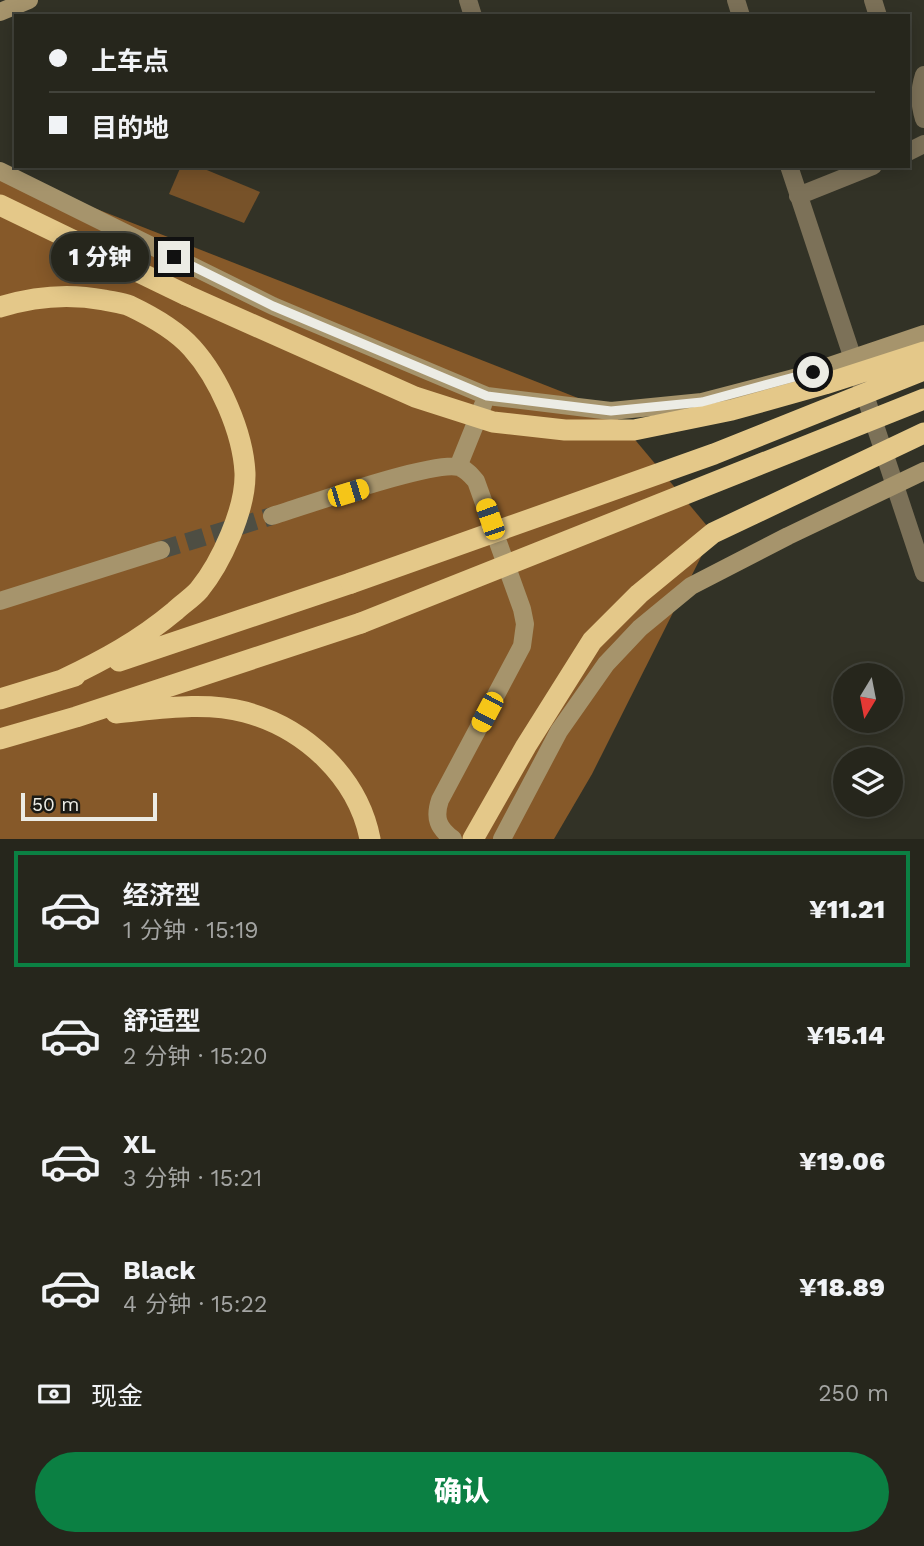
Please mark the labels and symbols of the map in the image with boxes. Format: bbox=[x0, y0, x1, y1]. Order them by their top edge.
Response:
callout: 1 分钟 bbox=[52, 232, 150, 282]
route end bbox=[158, 241, 190, 273]
route start bbox=[797, 356, 829, 388]
car bbox=[325, 477, 372, 509]
car bbox=[474, 496, 507, 542]
north arrow bbox=[833, 663, 903, 733]
car bbox=[468, 689, 507, 735]
scale bar bbox=[21, 790, 158, 822]

